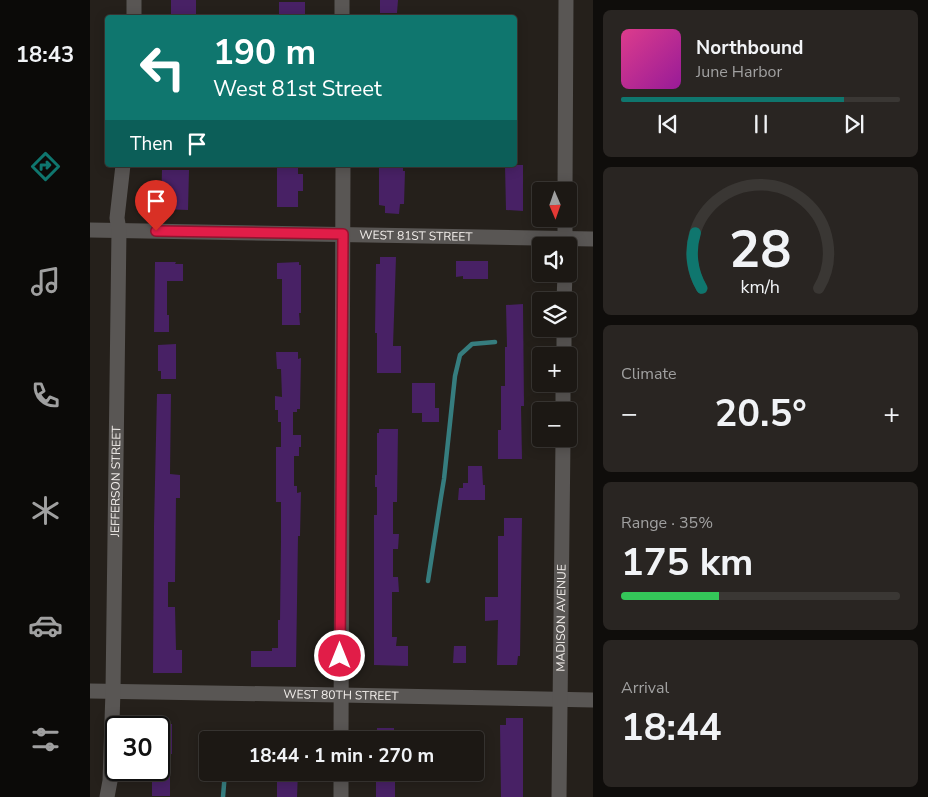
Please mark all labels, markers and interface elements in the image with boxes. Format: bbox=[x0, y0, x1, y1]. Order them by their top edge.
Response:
text: 190 m bbox=[213, 29, 316, 76]
icon: left bbox=[130, 35, 195, 100]
text: Northbound bbox=[696, 35, 803, 61]
text: 18:43 bbox=[16, 40, 74, 70]
text: June Harbor bbox=[696, 61, 782, 83]
text: West 81st Street bbox=[213, 74, 382, 104]
icon: previous bbox=[654, 110, 682, 138]
icon: pause bbox=[747, 110, 775, 138]
icon: next bbox=[840, 110, 868, 138]
icon: arrive bbox=[183, 130, 211, 158]
text: Then bbox=[130, 131, 173, 157]
icon: directions bbox=[28, 149, 63, 184]
pin bbox=[135, 180, 177, 231]
north arrow bbox=[532, 182, 578, 228]
map controls bbox=[532, 182, 577, 447]
icon: arrive bbox=[142, 187, 170, 215]
text: 28 bbox=[729, 214, 792, 285]
street label: WEST 81ST STREET bbox=[359, 227, 473, 245]
button: sound bbox=[532, 237, 577, 282]
icon: music bbox=[28, 264, 63, 299]
text: km/h bbox=[741, 275, 780, 299]
button: layers bbox=[532, 292, 577, 337]
button: + bbox=[532, 347, 577, 392]
text: Climate bbox=[621, 363, 676, 385]
icon: phone bbox=[28, 378, 63, 413]
text: 20.5° bbox=[714, 388, 807, 439]
text: − bbox=[621, 395, 638, 433]
text: + bbox=[883, 395, 900, 433]
button: − bbox=[532, 402, 577, 447]
street label: JEFFERSON STREET bbox=[107, 425, 124, 538]
icon: climate bbox=[28, 493, 63, 528]
text: Range · 35% bbox=[621, 512, 713, 534]
text: 175 km bbox=[621, 537, 753, 588]
street label: MADISON AVENUE bbox=[552, 564, 570, 672]
icon: car bbox=[28, 608, 63, 643]
position arrow bbox=[313, 629, 365, 681]
text: Arrival bbox=[621, 677, 669, 699]
street label: WEST 80TH STREET bbox=[283, 686, 399, 704]
text: 18:44 bbox=[621, 702, 722, 753]
speed limit sign: 30 bbox=[105, 716, 170, 781]
icon: filters bbox=[28, 722, 63, 757]
text: 18:44 · 1 min · 270 m bbox=[249, 743, 434, 769]

